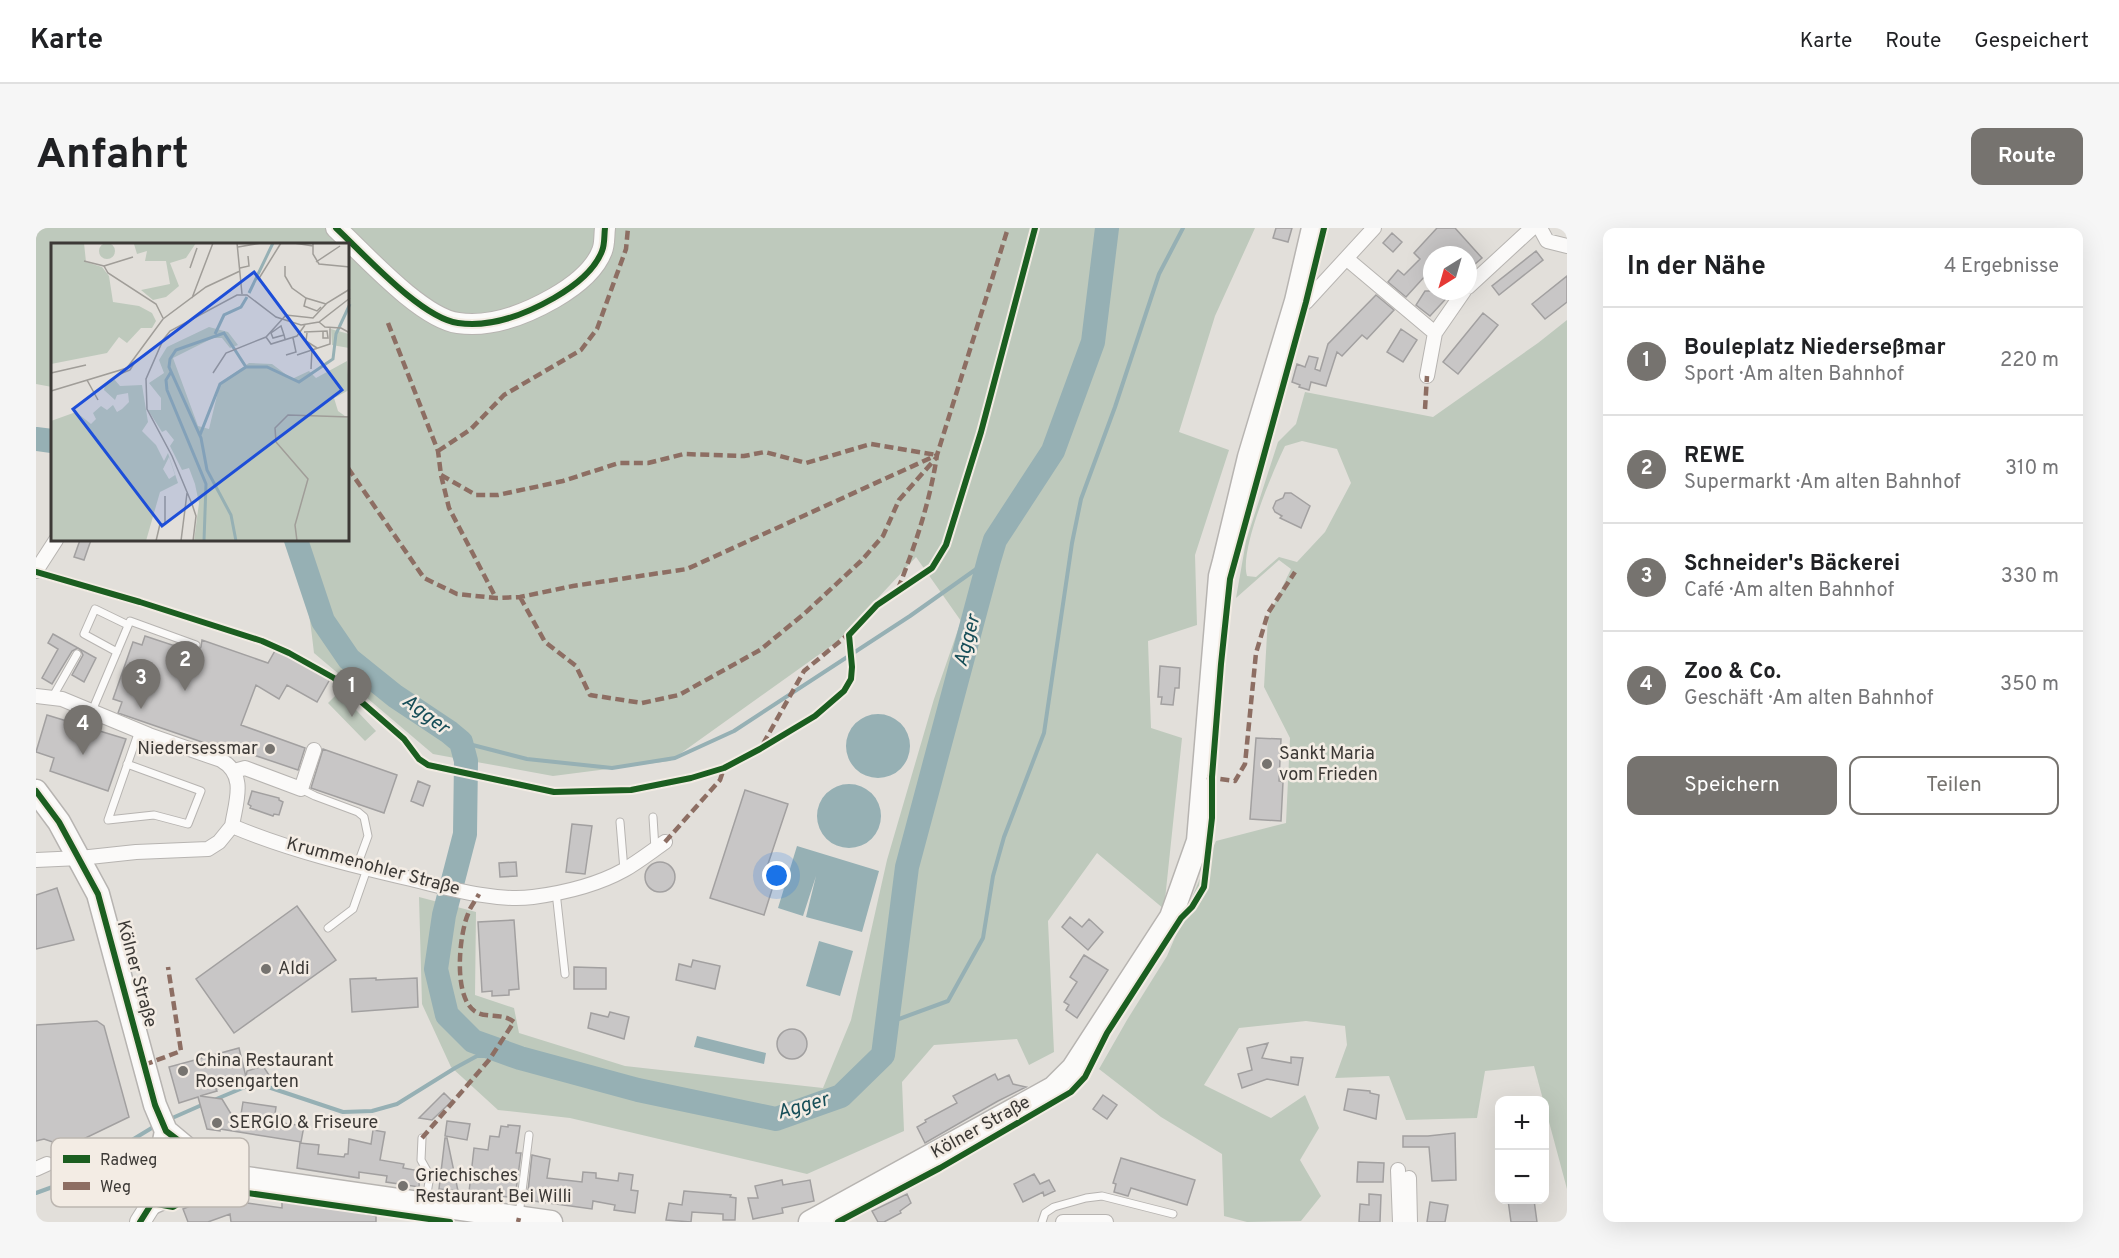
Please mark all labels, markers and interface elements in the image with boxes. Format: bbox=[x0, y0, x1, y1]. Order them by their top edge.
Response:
text: Karte bbox=[30, 23, 103, 59]
text: Karte bbox=[1800, 28, 1852, 55]
text: Route bbox=[1885, 28, 1941, 55]
text: Gespeichert bbox=[1974, 28, 2089, 55]
button: Route bbox=[1971, 128, 2083, 185]
text: Anfahrt bbox=[36, 130, 189, 183]
inset map bbox=[51, 243, 350, 542]
north arrow bbox=[1423, 246, 1477, 300]
text: In der Nähe bbox=[1627, 251, 1766, 284]
text: 4 Ergebnisse bbox=[1944, 254, 2059, 280]
text: Bouleplatz Niederseßmar bbox=[1684, 335, 1946, 362]
text: 1 bbox=[1643, 348, 1651, 374]
text: 220 m bbox=[2000, 348, 2059, 374]
text: Sport · Am alten Bahnhof bbox=[1684, 362, 1904, 388]
text: REWE bbox=[1684, 443, 1745, 470]
text: 2 bbox=[1640, 456, 1653, 482]
text: 310 m bbox=[2005, 456, 2059, 482]
text: Supermarkt · Am alten Bahnhof bbox=[1684, 470, 1961, 496]
text: Schneider's Bäckerei bbox=[1684, 551, 1900, 578]
text: 3 bbox=[1641, 564, 1653, 590]
text: 330 m bbox=[2001, 564, 2059, 590]
text: Café · Am alten Bahnhof bbox=[1684, 578, 1894, 604]
water label: Agger bbox=[949, 611, 988, 670]
pin: 2 bbox=[166, 642, 204, 691]
text: Zoo & Co. bbox=[1684, 659, 1781, 686]
pin: 3 bbox=[122, 660, 160, 709]
pin: 1 bbox=[332, 668, 372, 717]
text: 4 bbox=[1640, 672, 1653, 698]
text: 350 m bbox=[2000, 672, 2059, 698]
text: Geschäft · Am alten Bahnhof bbox=[1684, 686, 1933, 712]
water label: Agger bbox=[396, 689, 455, 742]
pin: 4 bbox=[64, 706, 102, 755]
place label: Niedersessmar bbox=[137, 738, 258, 761]
marker: Niedersessmar bbox=[263, 742, 277, 756]
place label: Sankt Maria vom Frieden bbox=[1279, 743, 1378, 787]
button: Speichern bbox=[1627, 756, 1837, 815]
button: Teilen bbox=[1849, 756, 2059, 815]
marker: Sankt Maria vom Frieden bbox=[1260, 757, 1274, 771]
street label: Krummenohler Straße bbox=[284, 833, 462, 901]
your location bbox=[762, 861, 791, 890]
street label: Kölner Straße bbox=[111, 918, 161, 1030]
place label: Aldi bbox=[278, 958, 310, 981]
marker: Aldi bbox=[259, 962, 273, 976]
place label: China Restaurant Rosengarten bbox=[195, 1050, 334, 1094]
marker: China Restaurant Rosengarten bbox=[176, 1064, 190, 1078]
water label: Agger bbox=[774, 1087, 833, 1127]
street label: Kölner Straße bbox=[927, 1091, 1035, 1165]
map controls bbox=[1495, 1096, 1549, 1204]
button: + bbox=[1495, 1096, 1549, 1150]
place label: SERGIO & Friseure bbox=[229, 1112, 378, 1135]
marker: SERGIO & Friseure bbox=[210, 1116, 224, 1130]
legend bbox=[51, 1138, 249, 1207]
button: − bbox=[1495, 1150, 1549, 1204]
text: Radweg bbox=[100, 1151, 157, 1171]
place label: Griechisches Restaurant Bei Willi bbox=[415, 1165, 572, 1209]
text: Weg bbox=[100, 1178, 131, 1198]
marker: Griechisches Restaurant Bei Willi bbox=[396, 1179, 410, 1193]

